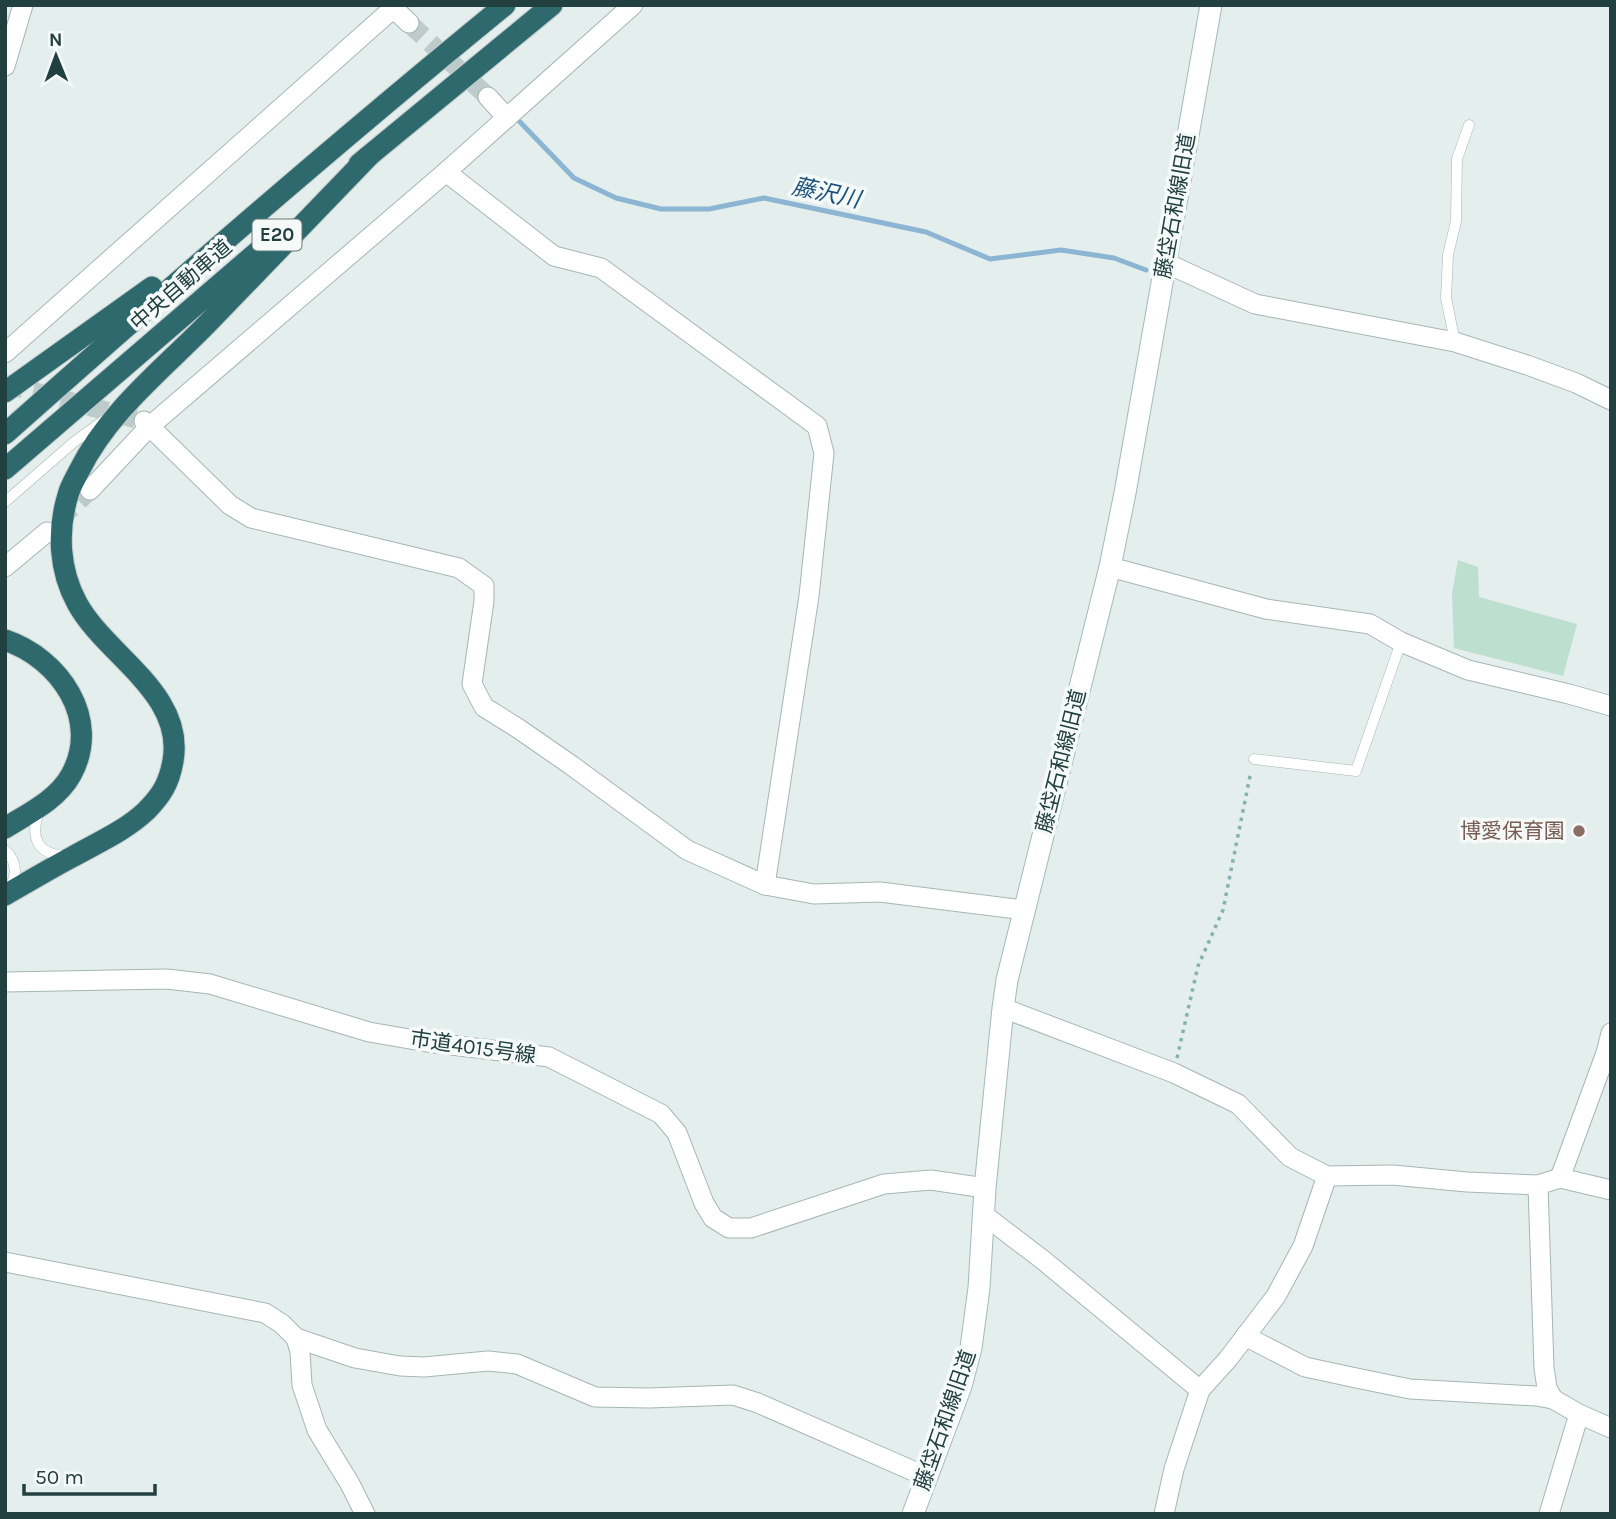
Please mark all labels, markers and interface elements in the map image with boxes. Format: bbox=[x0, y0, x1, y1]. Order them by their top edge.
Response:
north arrow bbox=[21, 21, 91, 91]
text: N bbox=[49, 29, 63, 51]
street label: 藤垈石和線旧道 bbox=[1150, 132, 1200, 280]
water label: 藤沢川 bbox=[789, 173, 865, 214]
road number: E20 bbox=[252, 219, 302, 250]
street label: 中央自動車道 bbox=[126, 235, 236, 335]
street label: 藤垈石和線旧道 bbox=[1032, 687, 1090, 835]
place label: 博愛保育園 bbox=[1460, 819, 1565, 843]
marker: 博愛保育園 bbox=[1571, 823, 1587, 839]
street label: 市道4015号線 bbox=[408, 1026, 538, 1068]
street label: 藤垈石和線旧道 bbox=[910, 1347, 980, 1493]
scale bar bbox=[24, 1452, 156, 1496]
text: 50 m bbox=[35, 1465, 84, 1489]

